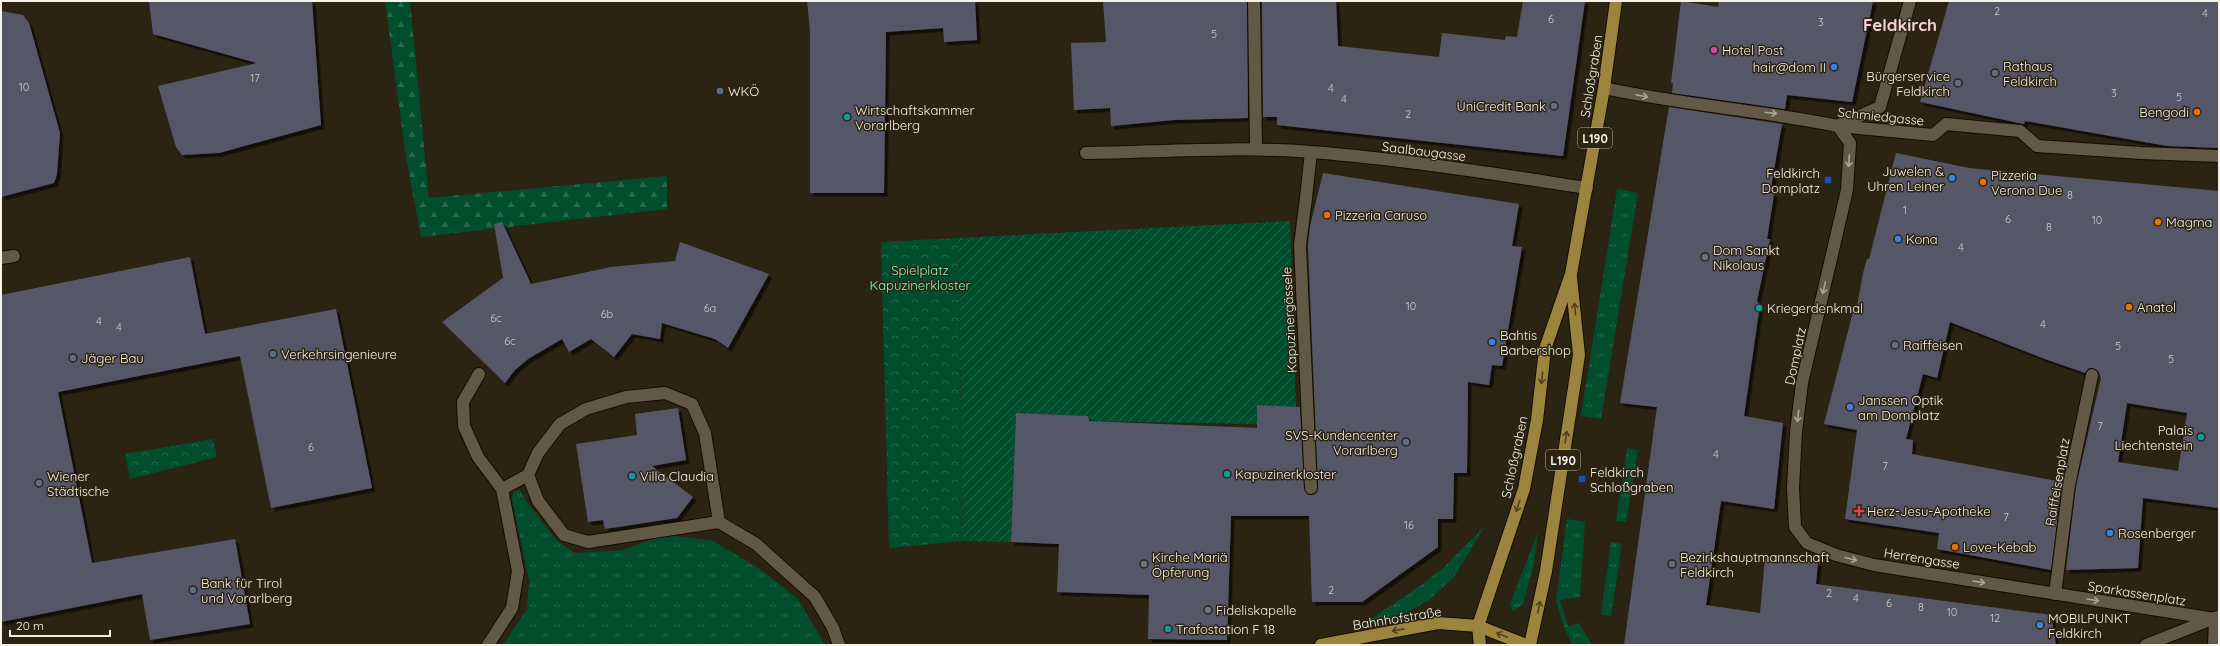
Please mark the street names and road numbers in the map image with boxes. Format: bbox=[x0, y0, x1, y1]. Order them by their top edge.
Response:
street label: Schloßgraben bbox=[1577, 33, 1605, 119]
street label: Schmiedgasse bbox=[1837, 104, 1925, 128]
road number: L190 bbox=[1578, 128, 1612, 148]
street label: Saalbaugasse bbox=[1381, 138, 1467, 164]
street label: Kapuzinergässele bbox=[1278, 267, 1300, 373]
street label: Domplatz bbox=[1781, 326, 1809, 386]
street label: Schloßgraben bbox=[1497, 414, 1531, 500]
street label: Raiffeisenplatz bbox=[2041, 437, 2073, 527]
road number: L190 bbox=[1546, 450, 1580, 470]
street label: Herrengasse bbox=[1883, 544, 1961, 572]
street label: Sparkassenplatz bbox=[2087, 577, 2187, 609]
street label: Bahnhofstraße bbox=[1351, 603, 1443, 633]

